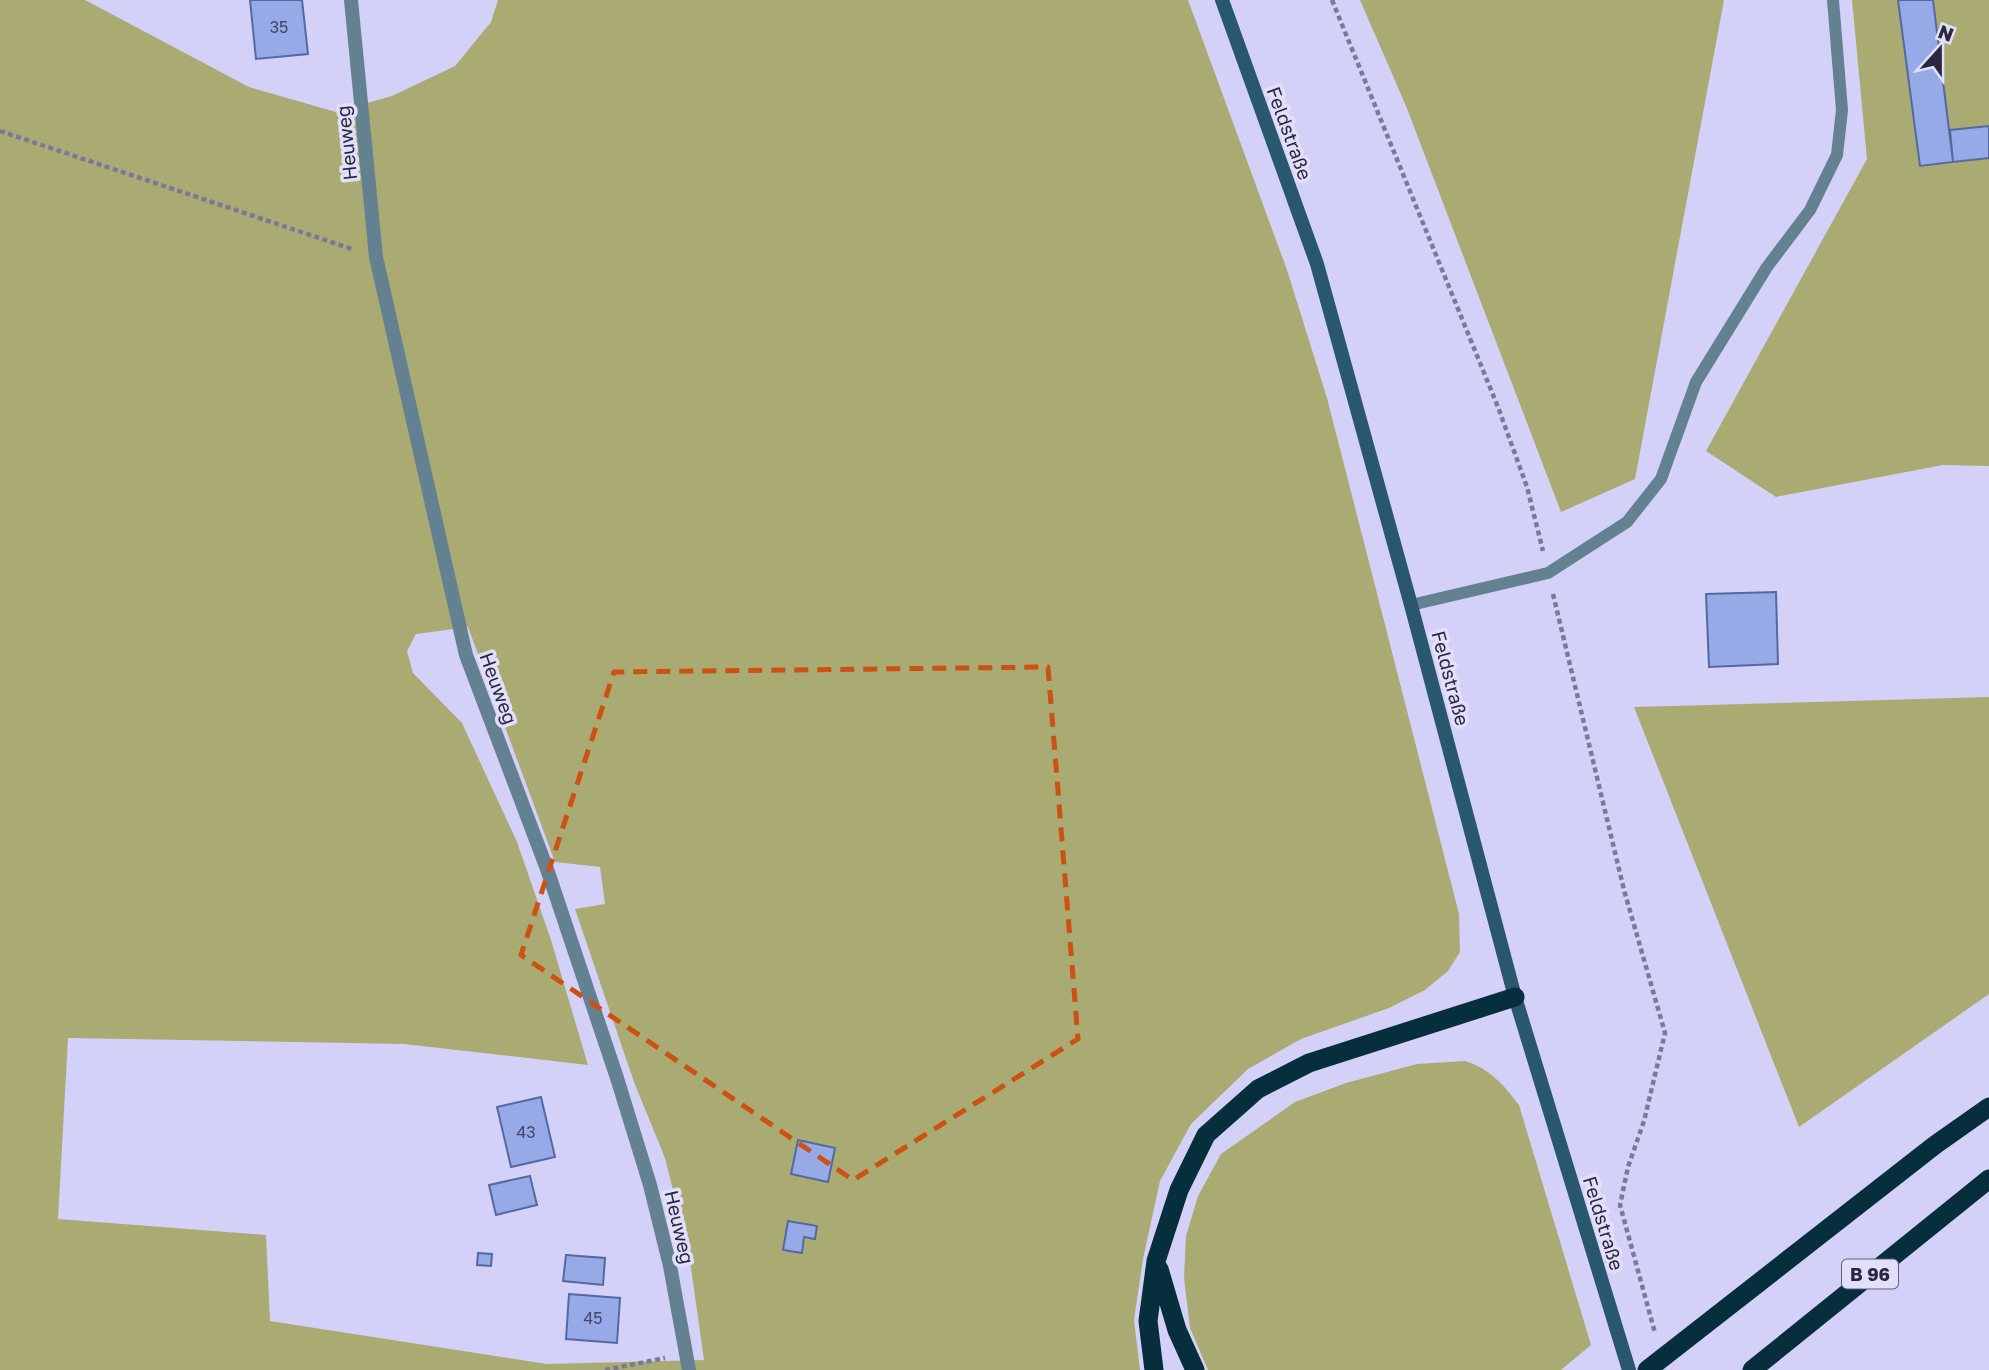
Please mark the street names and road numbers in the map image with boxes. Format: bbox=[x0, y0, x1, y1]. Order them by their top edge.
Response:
street label: Feldstraße bbox=[1263, 83, 1317, 183]
street label: Heuweg bbox=[331, 105, 361, 181]
street label: Feldstraße bbox=[1427, 628, 1475, 728]
street label: Heuweg bbox=[475, 649, 523, 727]
street label: Feldstraße bbox=[1579, 1173, 1629, 1273]
street label: Heuweg bbox=[660, 1188, 700, 1266]
road number: B 96 bbox=[1842, 1260, 1898, 1288]

